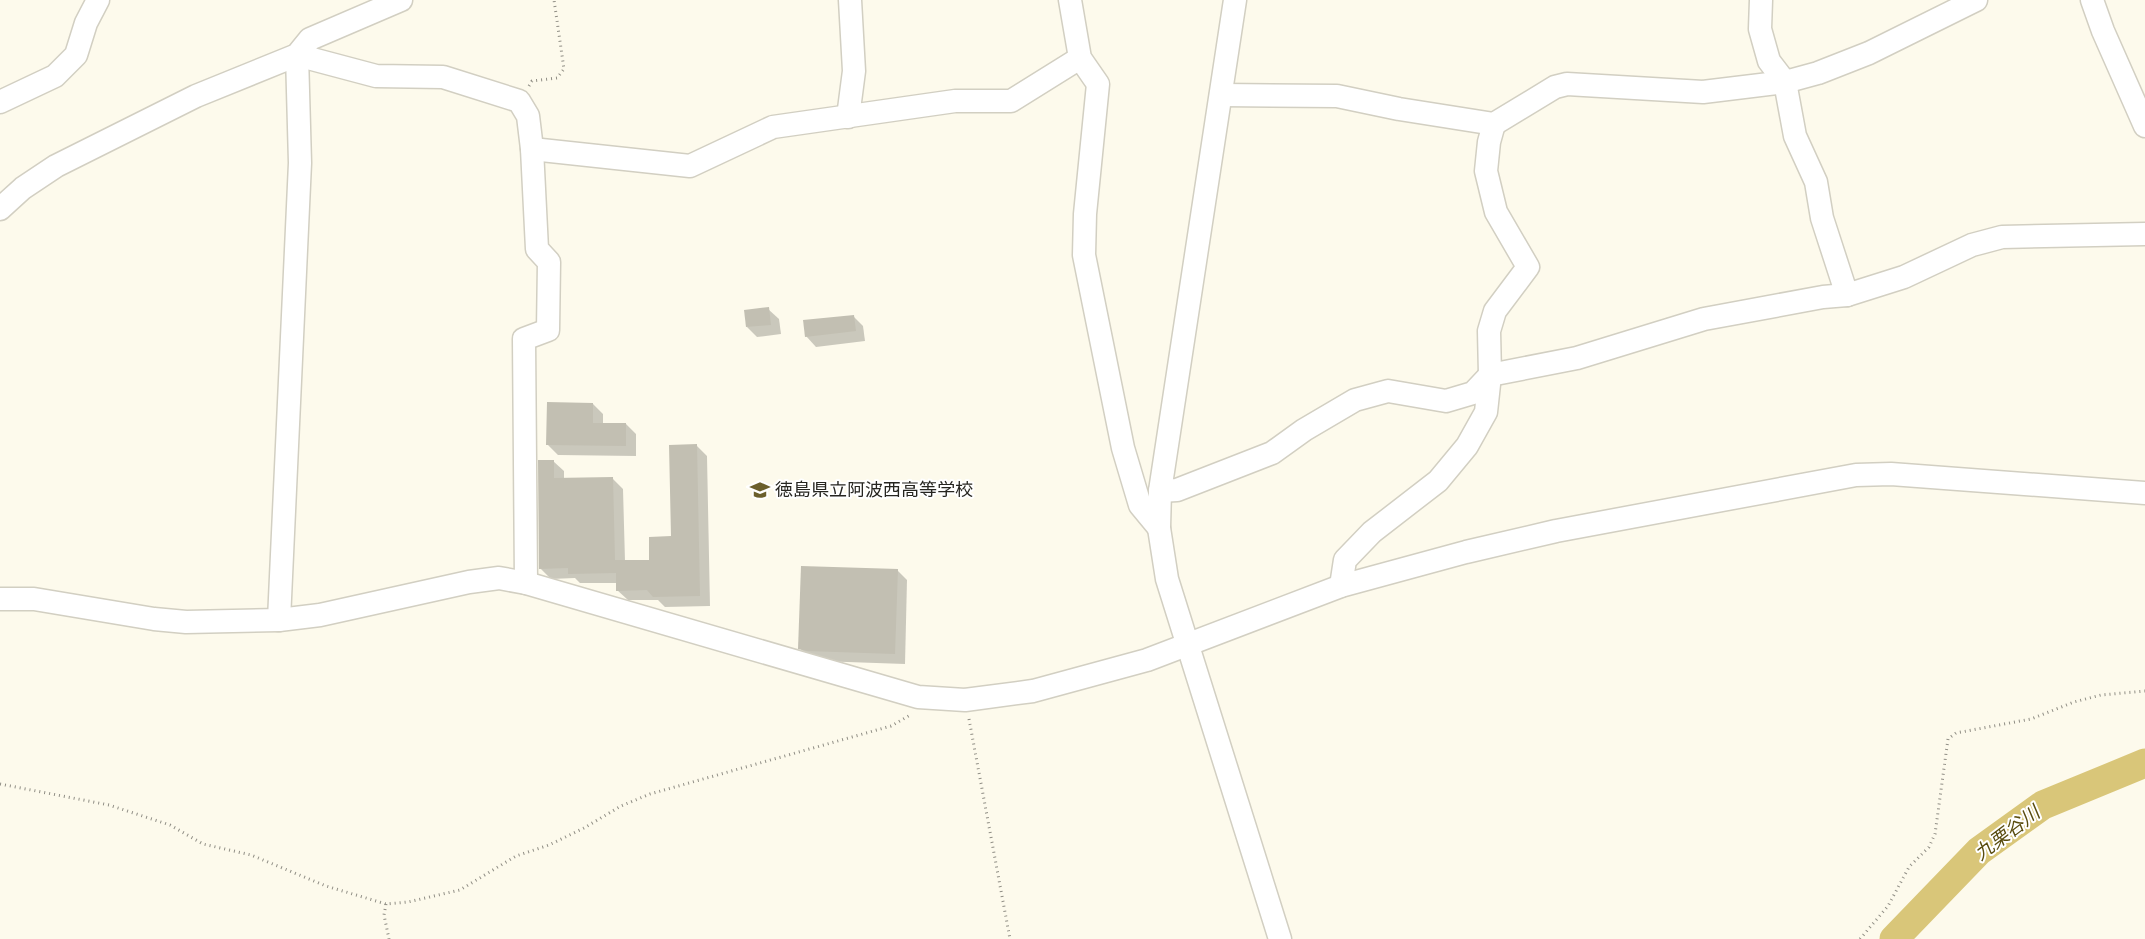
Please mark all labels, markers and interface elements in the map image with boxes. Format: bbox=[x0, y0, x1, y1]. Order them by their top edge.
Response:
place label: 徳島県立阿波西高等学校 bbox=[775, 477, 973, 503]
school or university icon: 徳島県立阿波西高等学校 bbox=[749, 479, 771, 501]
water label: 九栗谷川 bbox=[1969, 798, 2047, 867]

